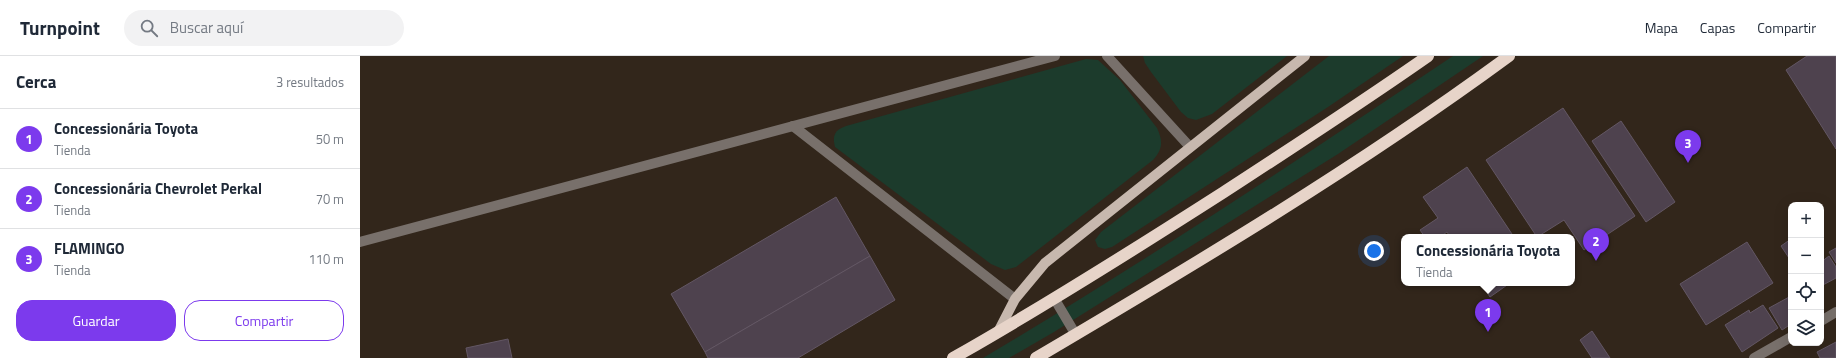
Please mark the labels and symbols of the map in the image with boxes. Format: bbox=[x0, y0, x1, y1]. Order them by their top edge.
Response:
pin: 3 bbox=[1675, 130, 1701, 163]
pin: 2 bbox=[1583, 228, 1609, 261]
your location bbox=[1364, 241, 1384, 261]
pin: 1 bbox=[1475, 299, 1501, 332]

